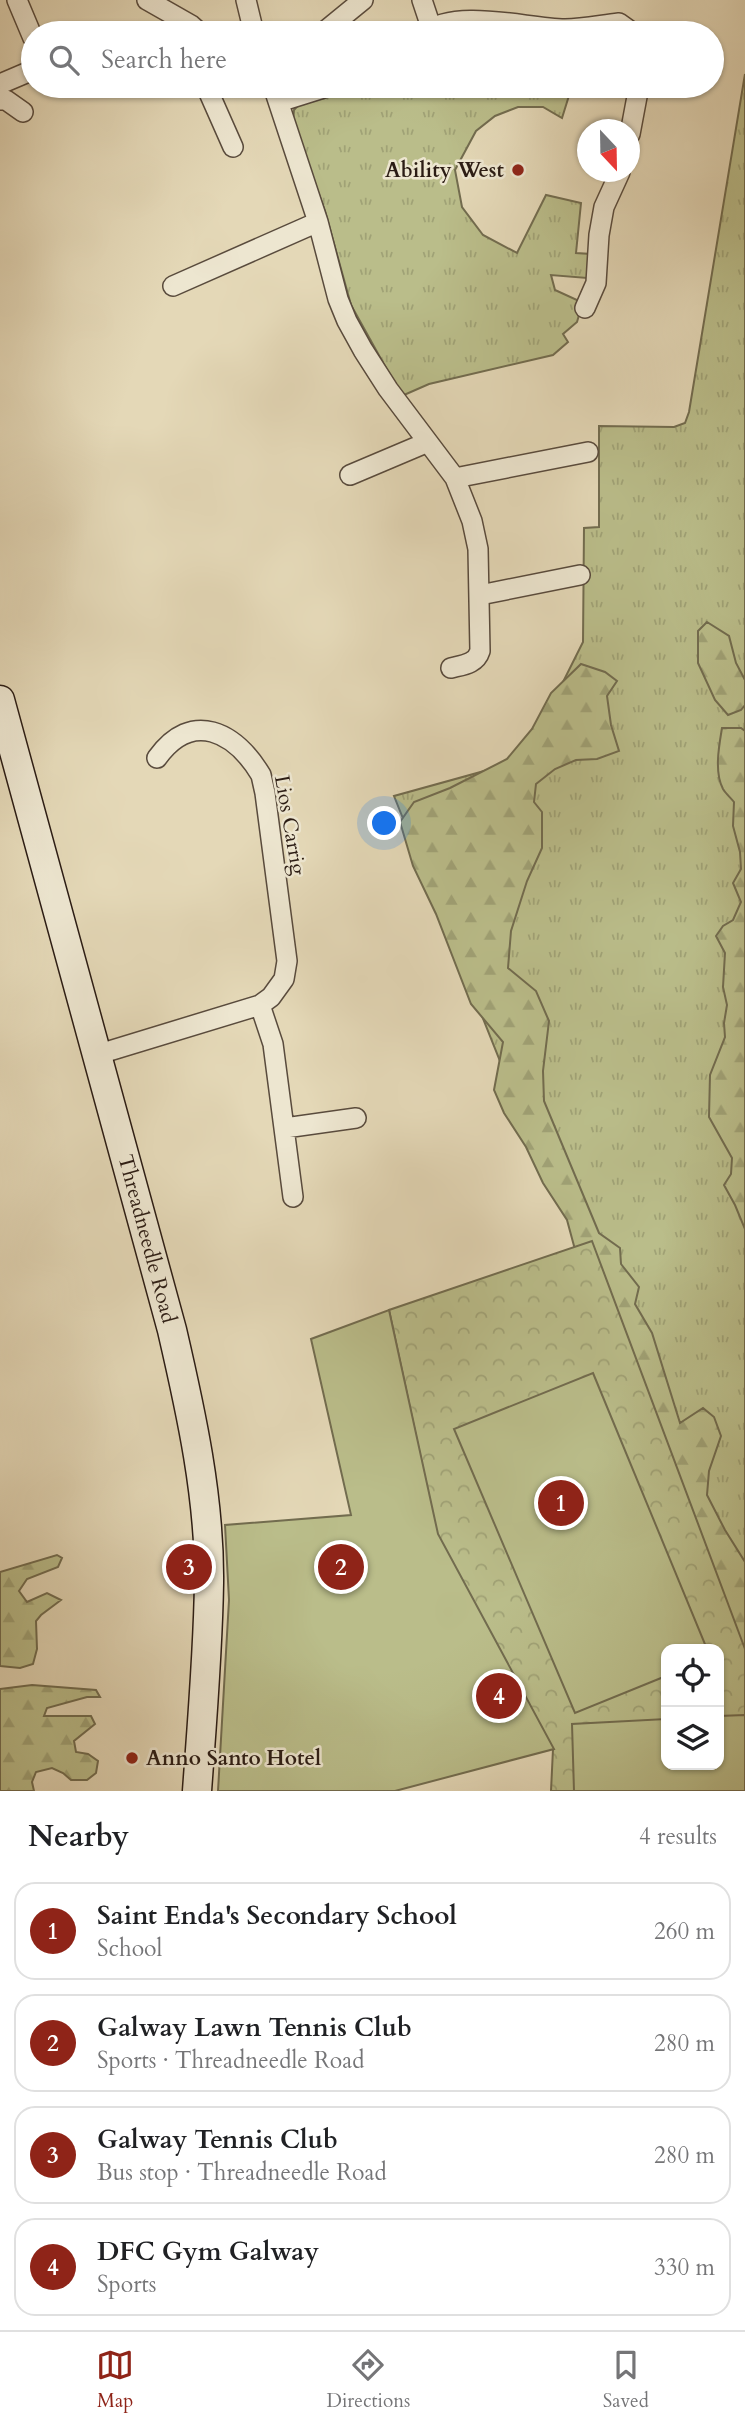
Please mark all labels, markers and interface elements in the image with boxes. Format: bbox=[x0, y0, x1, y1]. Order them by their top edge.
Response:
search box bbox=[21, 21, 724, 98]
icon: search bbox=[45, 41, 83, 79]
text: Search here bbox=[101, 42, 227, 77]
north arrow bbox=[577, 119, 640, 182]
place label: Ability West bbox=[385, 156, 505, 185]
marker: Ability West bbox=[510, 162, 526, 178]
street label: Lios Carrig bbox=[267, 773, 313, 877]
your location bbox=[367, 806, 401, 840]
street label: Threadneedle Road bbox=[111, 1152, 183, 1326]
pin: 1 bbox=[538, 1477, 584, 1529]
pin: 3 bbox=[166, 1541, 212, 1593]
pin: 2 bbox=[318, 1541, 364, 1593]
map controls bbox=[661, 1644, 724, 1770]
button: locate bbox=[661, 1644, 724, 1707]
pin: 4 bbox=[476, 1670, 522, 1722]
button: layers bbox=[661, 1707, 724, 1770]
place label: Anno Santo Hotel bbox=[146, 1744, 321, 1773]
marker: Anno Santo Hotel bbox=[124, 1750, 140, 1766]
text: Nearby bbox=[28, 1816, 129, 1857]
text: 4 results bbox=[639, 1821, 717, 1852]
text: Saint Enda's Secondary School bbox=[97, 1898, 457, 1933]
text: 1 bbox=[47, 1916, 59, 1947]
text: 260 m bbox=[654, 1916, 715, 1947]
text: School bbox=[97, 1933, 162, 1964]
text: Galway Lawn Tennis Club bbox=[97, 2010, 412, 2045]
text: 2 bbox=[47, 2028, 59, 2059]
text: 280 m bbox=[654, 2028, 715, 2059]
text: Sports · Threadneedle Road bbox=[97, 2045, 364, 2076]
text: Galway Tennis Club bbox=[97, 2122, 338, 2157]
text: 3 bbox=[47, 2140, 59, 2171]
text: 280 m bbox=[654, 2140, 715, 2171]
text: Bus stop · Threadneedle Road bbox=[97, 2157, 387, 2188]
text: DFC Gym Galway bbox=[97, 2234, 319, 2269]
text: 4 bbox=[47, 2252, 59, 2283]
text: 330 m bbox=[654, 2252, 715, 2283]
text: Sports bbox=[97, 2269, 157, 2300]
tab: Map bbox=[96, 2346, 134, 2414]
tab: Directions bbox=[327, 2346, 410, 2414]
tab: Saved bbox=[603, 2346, 649, 2414]

